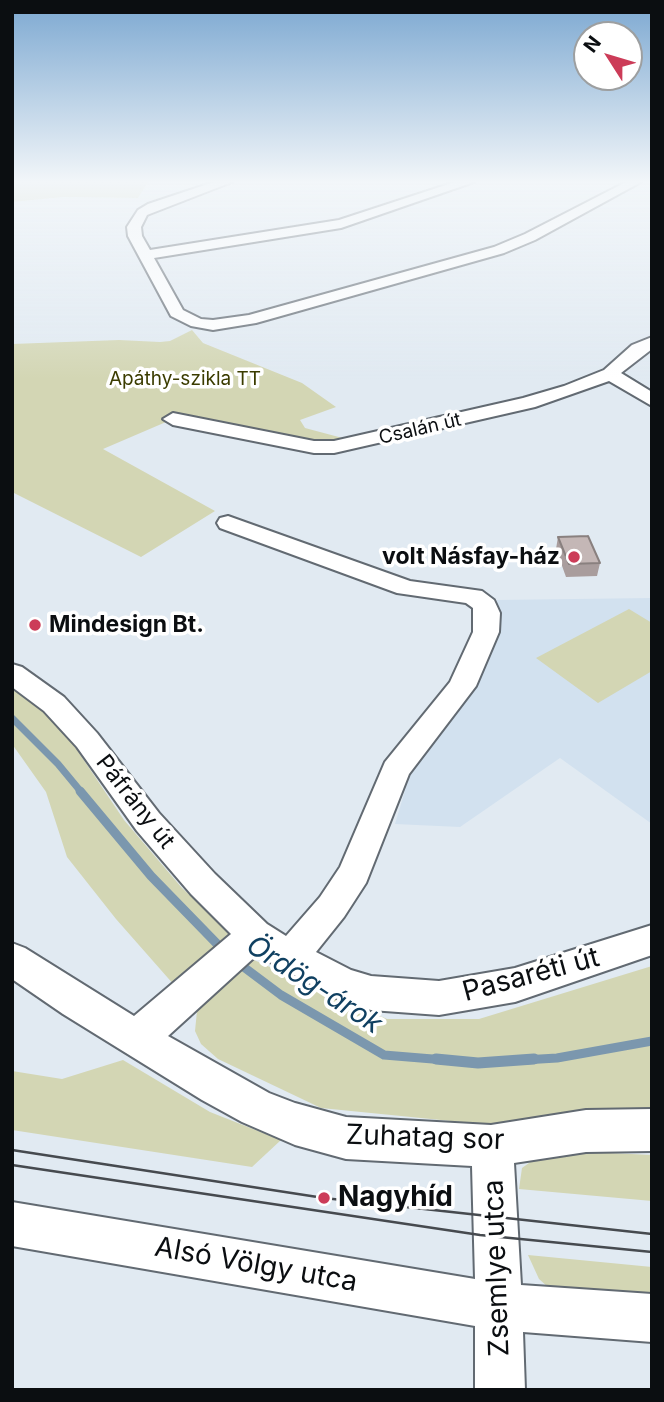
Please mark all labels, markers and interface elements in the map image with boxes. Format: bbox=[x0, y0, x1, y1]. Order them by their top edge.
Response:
north arrow bbox=[573, 21, 643, 91]
text: N bbox=[579, 32, 606, 57]
park label: Apáthy-szikla TT bbox=[109, 368, 261, 390]
street label: Csalán út bbox=[377, 408, 463, 450]
place label: volt Násfay-ház bbox=[382, 543, 560, 571]
marker: volt Násfay-ház bbox=[566, 549, 582, 565]
place label: Mindesign Bt. bbox=[49, 611, 204, 639]
marker: Mindesign Bt. bbox=[27, 617, 43, 633]
street label: Páfrány út bbox=[90, 750, 180, 854]
water label: Ördög-árok bbox=[240, 929, 388, 1041]
street label: Pasaréti út bbox=[459, 941, 603, 1009]
street label: Zuhatag sor bbox=[345, 1118, 505, 1158]
street label: Zsemlye utca bbox=[477, 1179, 517, 1357]
place label: Nagyhíd bbox=[338, 1181, 453, 1215]
marker: Nagyhíd bbox=[316, 1190, 332, 1206]
street label: Alsó Völgy utca bbox=[152, 1231, 360, 1299]

